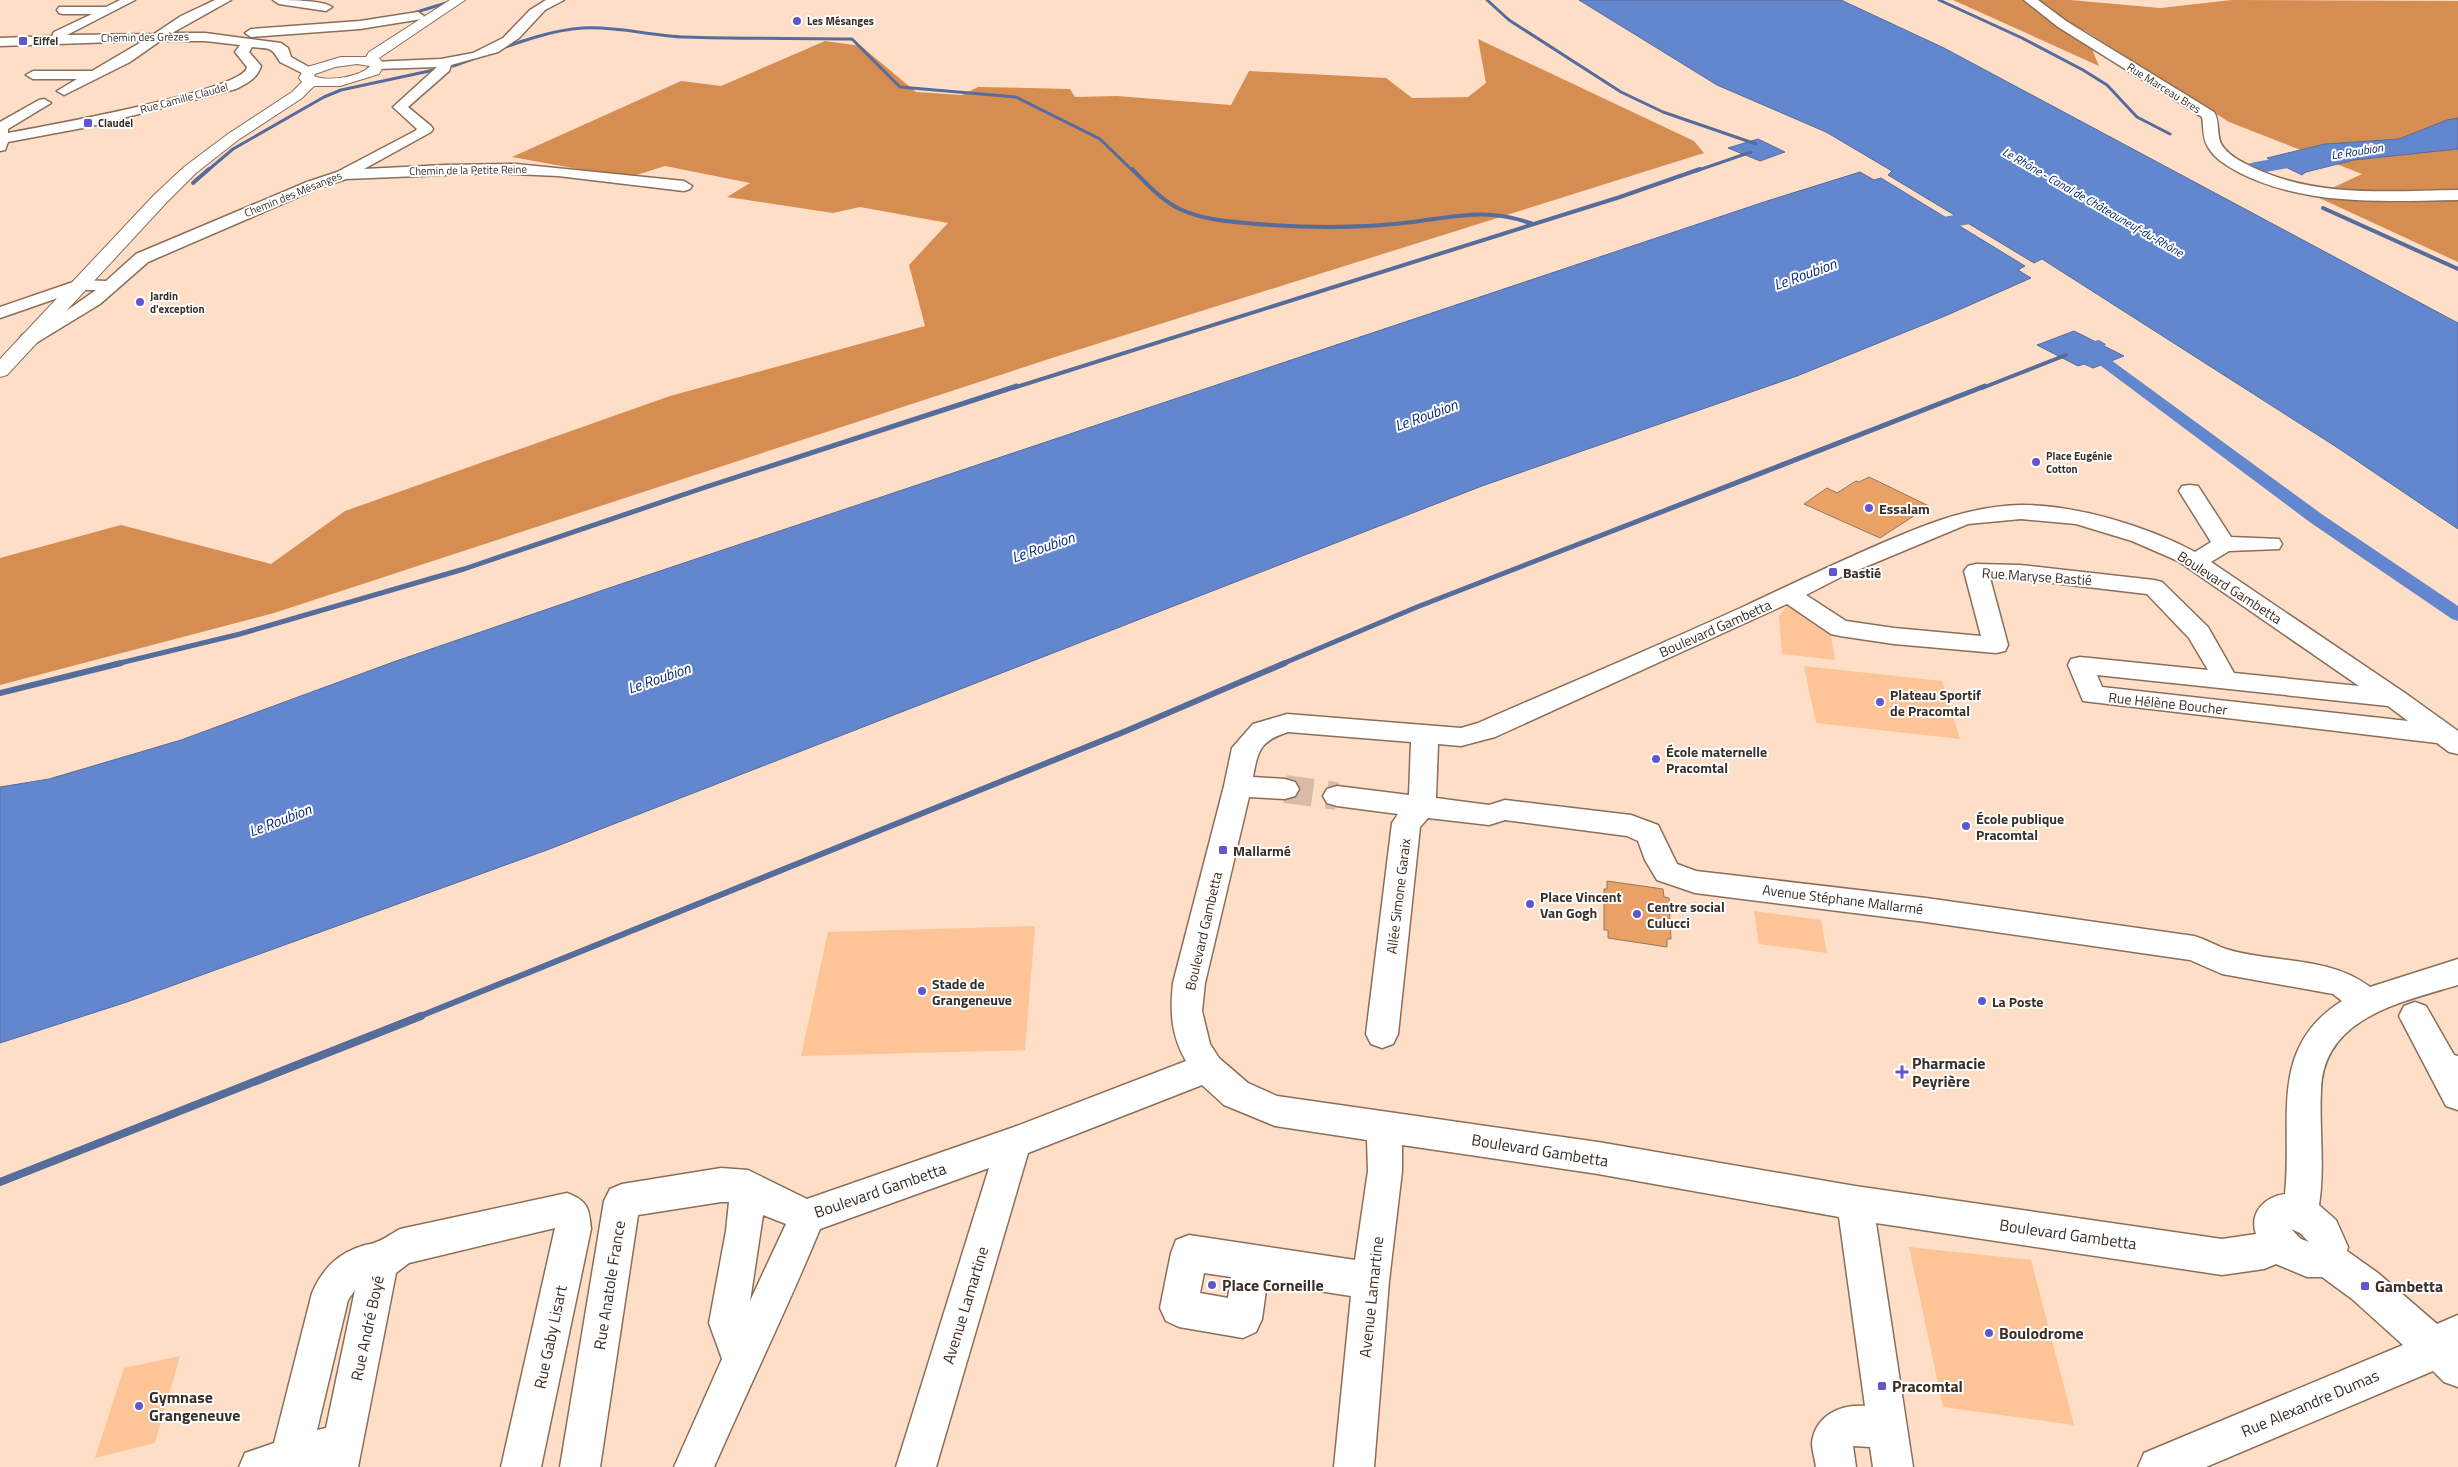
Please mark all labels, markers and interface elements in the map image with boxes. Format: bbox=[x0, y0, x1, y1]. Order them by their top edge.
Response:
place label: Les Mésanges bbox=[807, 13, 874, 29]
marker: Les Mésanges bbox=[791, 15, 803, 27]
street label: Chemin des Grèzes bbox=[101, 28, 189, 46]
place label: Eiffel bbox=[33, 33, 58, 49]
marker: Eiffel bbox=[17, 35, 29, 47]
street label: Rue Marceau Bres bbox=[2124, 59, 2204, 117]
street label: Rue Camille Claudel bbox=[138, 79, 230, 117]
place label: Claudel bbox=[98, 115, 133, 131]
marker: Claudel bbox=[82, 117, 94, 129]
water label: Le Roubion bbox=[2330, 137, 2385, 164]
water label: Le Rhône - Canal de Châteauneuf-du-Rhône bbox=[1999, 142, 2188, 263]
street label: Chemin de la Petite Reine bbox=[409, 161, 527, 179]
street label: Chemin des Mésanges bbox=[242, 167, 344, 221]
water label: Le Roubion bbox=[1770, 252, 1840, 296]
place label: Jardin d'exception bbox=[150, 288, 205, 317]
marker: Jardin d'exception bbox=[134, 296, 146, 308]
water label: Le Roubion bbox=[1391, 393, 1461, 437]
place label: Place Eugénie Cotton bbox=[2046, 448, 2113, 477]
marker: Place Eugénie Cotton bbox=[2030, 456, 2042, 468]
place label: Essalam bbox=[1879, 498, 1930, 519]
marker: Essalam bbox=[1863, 502, 1875, 514]
water label: Le Roubion bbox=[1008, 525, 1078, 568]
street label: Boulevard Gambetta bbox=[2174, 545, 2286, 629]
place label: Bastié bbox=[1843, 562, 1881, 583]
street label: Rue Maryse Bastié bbox=[1981, 562, 2093, 590]
marker: Bastié bbox=[1827, 566, 1839, 578]
street label: Boulevard Gambetta bbox=[1655, 594, 1775, 662]
water label: Le Roubion bbox=[624, 656, 694, 699]
place label: Plateau Sportif de Pracomtal bbox=[1890, 684, 1981, 721]
street label: Rue Hélène Boucher bbox=[2107, 686, 2229, 720]
marker: Plateau Sportif de Pracomtal bbox=[1874, 696, 1886, 708]
place label: École maternelle Pracomtal bbox=[1666, 741, 1767, 778]
marker: École maternelle Pracomtal bbox=[1650, 753, 1662, 765]
water label: Le Roubion bbox=[245, 797, 315, 842]
place label: École publique Pracomtal bbox=[1976, 808, 2064, 845]
marker: École publique Pracomtal bbox=[1960, 820, 1972, 832]
street label: Allée Simone Garaix bbox=[1380, 836, 1416, 955]
place label: Mallarmé bbox=[1233, 840, 1291, 861]
marker: Mallarmé bbox=[1217, 844, 1229, 856]
street label: Boulevard Gambetta bbox=[1179, 870, 1227, 992]
street label: Avenue Stéphane Mallarmé bbox=[1761, 879, 1925, 919]
place label: Place Vincent Van Gogh bbox=[1540, 886, 1622, 923]
place label: Centre social Culucci bbox=[1647, 896, 1725, 933]
marker: Place Vincent Van Gogh bbox=[1524, 898, 1536, 910]
marker: Centre social Culucci bbox=[1631, 908, 1643, 920]
place label: Stade de Grangeneuve bbox=[932, 973, 1012, 1010]
marker: Stade de Grangeneuve bbox=[916, 985, 928, 997]
place label: La Poste bbox=[1992, 991, 2043, 1012]
marker: La Poste bbox=[1976, 995, 1988, 1007]
place label: Pharmacie Peyrière bbox=[1912, 1051, 1985, 1093]
marker: Pharmacie Peyrière bbox=[1896, 1066, 1908, 1078]
street label: Boulevard Gambetta bbox=[1470, 1127, 1610, 1173]
street label: Boulevard Gambetta bbox=[811, 1156, 949, 1224]
street label: Boulevard Gambetta bbox=[1998, 1212, 2138, 1256]
street label: Rue Anatole France bbox=[587, 1219, 631, 1351]
street label: Avenue Lamartine bbox=[1353, 1235, 1389, 1359]
street label: Avenue Lamartine bbox=[936, 1243, 994, 1367]
street label: Rue André Boyé bbox=[344, 1273, 390, 1383]
place label: Place Corneille bbox=[1222, 1273, 1324, 1297]
place label: Gambetta bbox=[2375, 1274, 2443, 1298]
marker: Place Corneille bbox=[1206, 1279, 1218, 1291]
marker: Gambetta bbox=[2359, 1280, 2371, 1292]
street label: Rue Gaby Lisart bbox=[527, 1283, 573, 1391]
place label: Boulodrome bbox=[1999, 1321, 2084, 1345]
marker: Boulodrome bbox=[1983, 1327, 1995, 1339]
street label: Rue Alexandre Dumas bbox=[2237, 1363, 2383, 1443]
place label: Pracomtal bbox=[1892, 1374, 1963, 1398]
marker: Pracomtal bbox=[1876, 1380, 1888, 1392]
place label: Gymnase Grangeneuve bbox=[149, 1385, 240, 1427]
marker: Gymnase Grangeneuve bbox=[133, 1400, 145, 1412]

